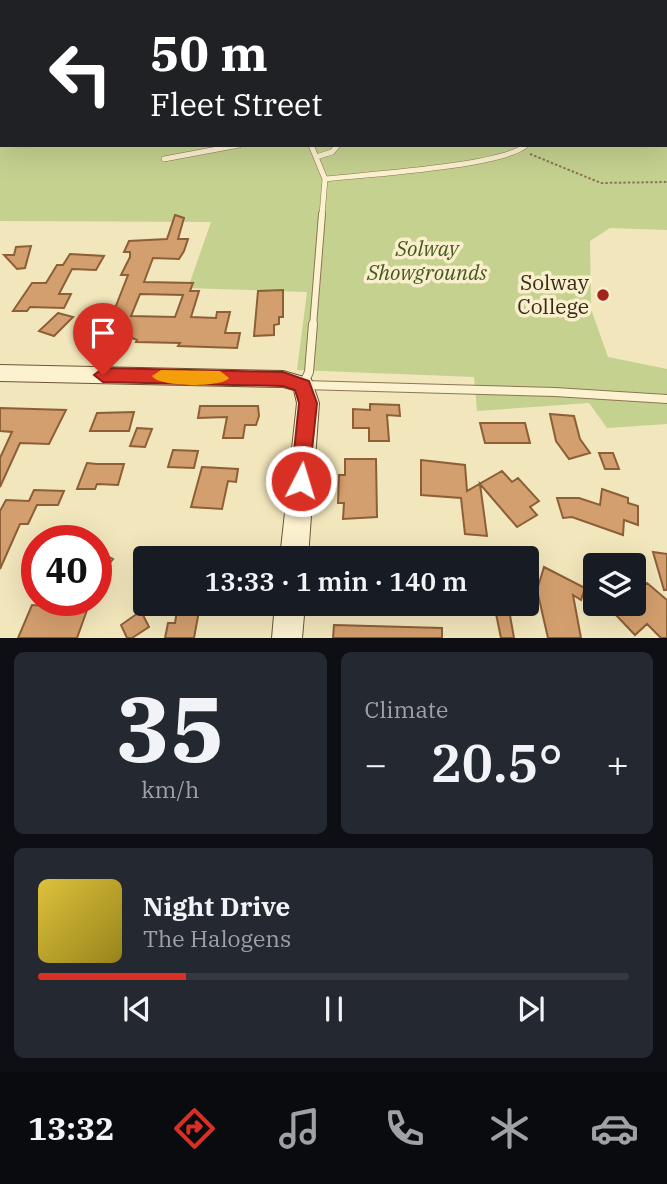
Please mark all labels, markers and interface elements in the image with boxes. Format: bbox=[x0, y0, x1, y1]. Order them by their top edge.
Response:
text: 50 m bbox=[150, 21, 268, 84]
icon: left bbox=[35, 28, 126, 119]
text: Fleet Street bbox=[150, 83, 323, 125]
park label: Solway Showgrounds bbox=[366, 234, 487, 286]
place label: Solway College bbox=[517, 268, 590, 320]
marker: Solway College bbox=[595, 287, 611, 303]
pin bbox=[73, 303, 133, 375]
icon: arrive bbox=[84, 314, 122, 352]
position arrow bbox=[264, 444, 338, 518]
speed limit sign: 40 bbox=[21, 525, 112, 616]
map controls bbox=[583, 553, 646, 616]
button: layers bbox=[583, 553, 646, 616]
text: 13:33 · 1 min · 140 m bbox=[205, 564, 467, 598]
text: 35 bbox=[116, 669, 225, 787]
text: Climate bbox=[365, 694, 448, 724]
text: 20.5° bbox=[431, 729, 563, 796]
text: − bbox=[365, 739, 387, 788]
text: + bbox=[606, 739, 629, 788]
text: km/h bbox=[141, 774, 199, 804]
text: Night Drive bbox=[143, 889, 290, 923]
text: The Halogens bbox=[143, 923, 291, 953]
icon: previous bbox=[118, 990, 156, 1028]
icon: pause bbox=[315, 990, 353, 1028]
icon: next bbox=[512, 990, 550, 1028]
icon: directions bbox=[170, 1104, 219, 1153]
icon: music bbox=[275, 1104, 324, 1153]
icon: phone bbox=[380, 1104, 429, 1153]
icon: climate bbox=[485, 1104, 534, 1153]
icon: car bbox=[590, 1104, 639, 1153]
text: 13:32 bbox=[28, 1107, 114, 1149]

